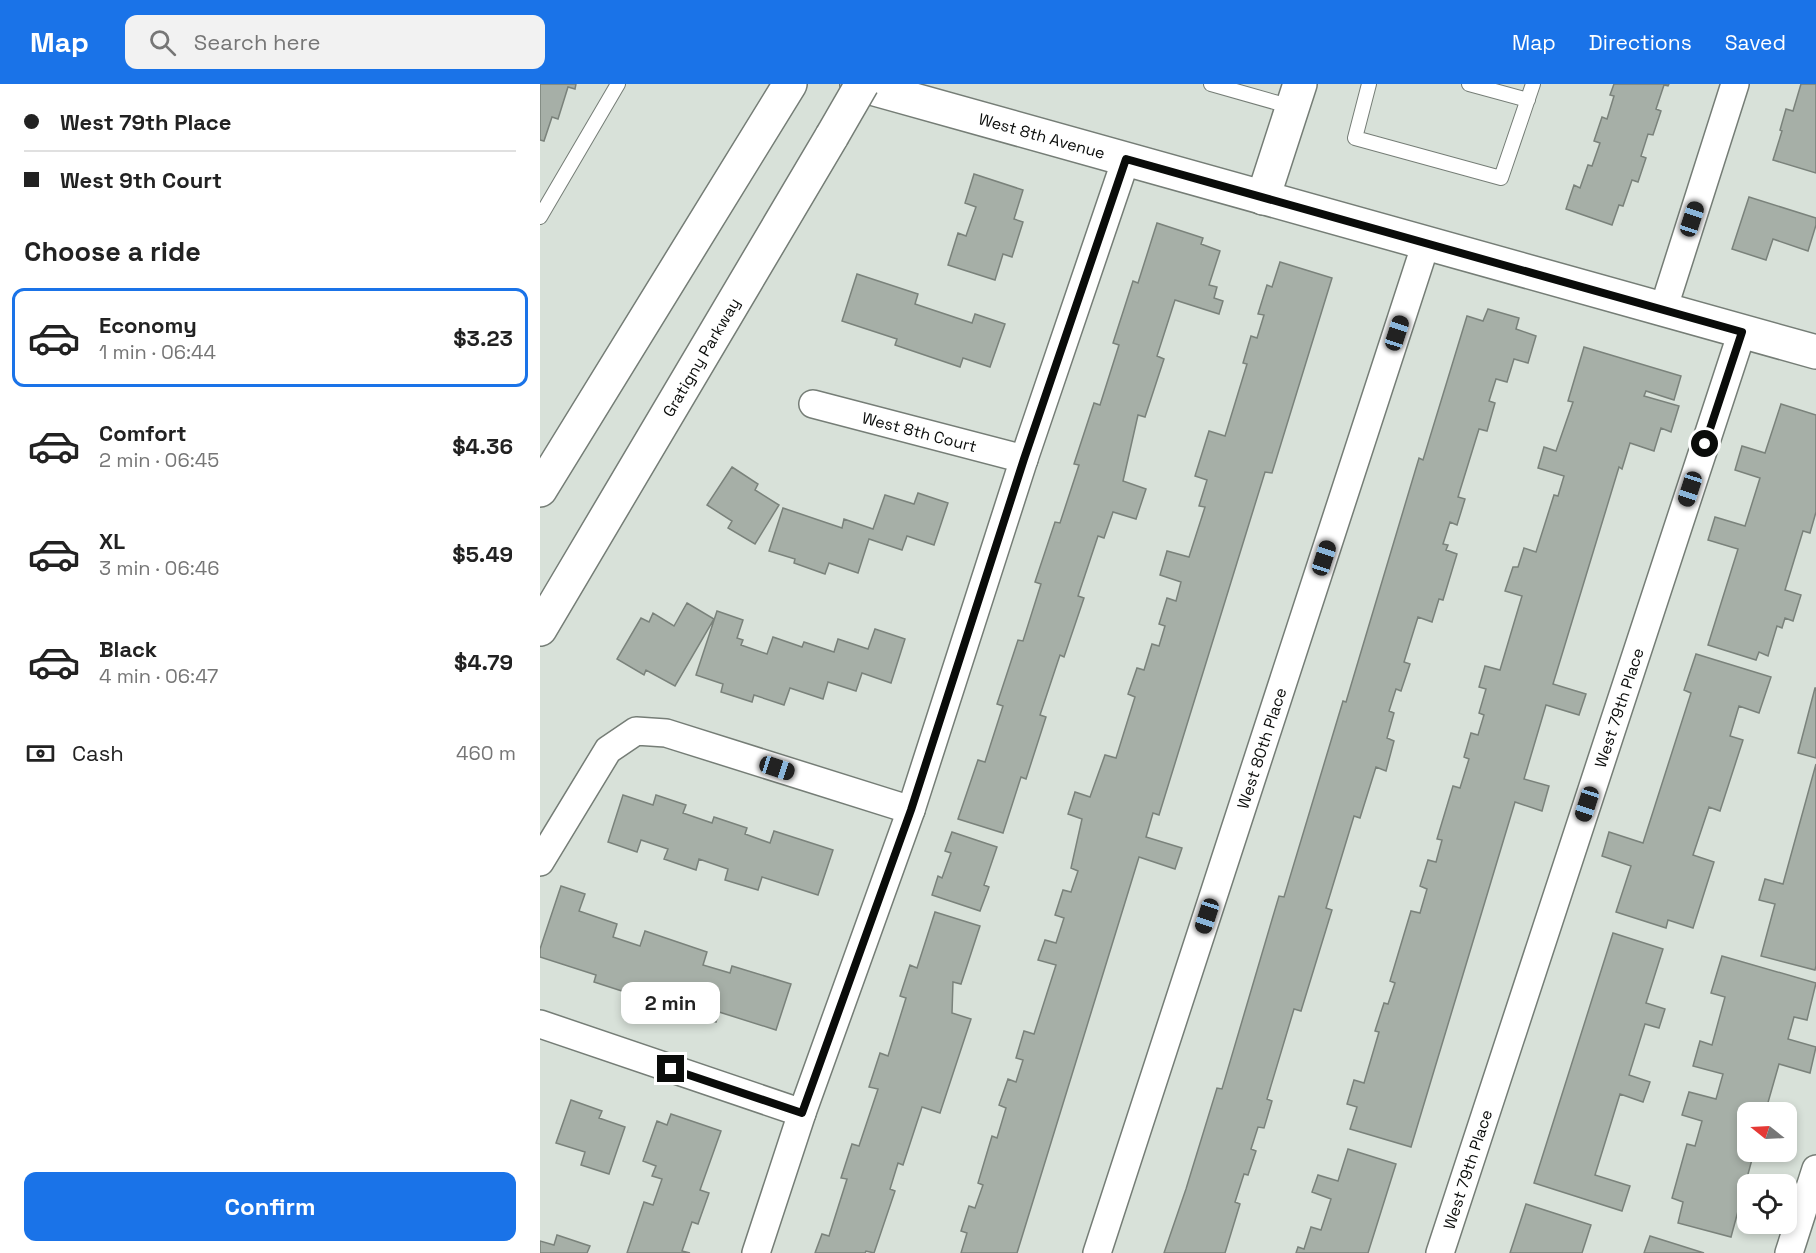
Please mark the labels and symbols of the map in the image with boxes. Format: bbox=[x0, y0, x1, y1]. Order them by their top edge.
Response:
street label: West 8th Avenue bbox=[976, 108, 1108, 163]
car bbox=[1678, 199, 1706, 239]
street label: Gratigny Parkway bbox=[658, 294, 744, 421]
car bbox=[1383, 313, 1411, 353]
street label: West 8th Court bbox=[860, 407, 979, 457]
route start bbox=[1691, 430, 1718, 457]
car bbox=[1676, 469, 1704, 509]
car bbox=[1310, 538, 1338, 578]
street label: West 79th Place bbox=[1589, 645, 1648, 770]
street label: West 80th Place bbox=[1232, 685, 1291, 811]
car bbox=[757, 754, 797, 782]
car bbox=[1573, 784, 1601, 824]
car bbox=[1193, 896, 1221, 936]
callout: 2 min bbox=[622, 982, 720, 1024]
route end bbox=[657, 1055, 684, 1082]
north arrow bbox=[1737, 1102, 1797, 1162]
street label: West 79th Place bbox=[1438, 1107, 1497, 1232]

